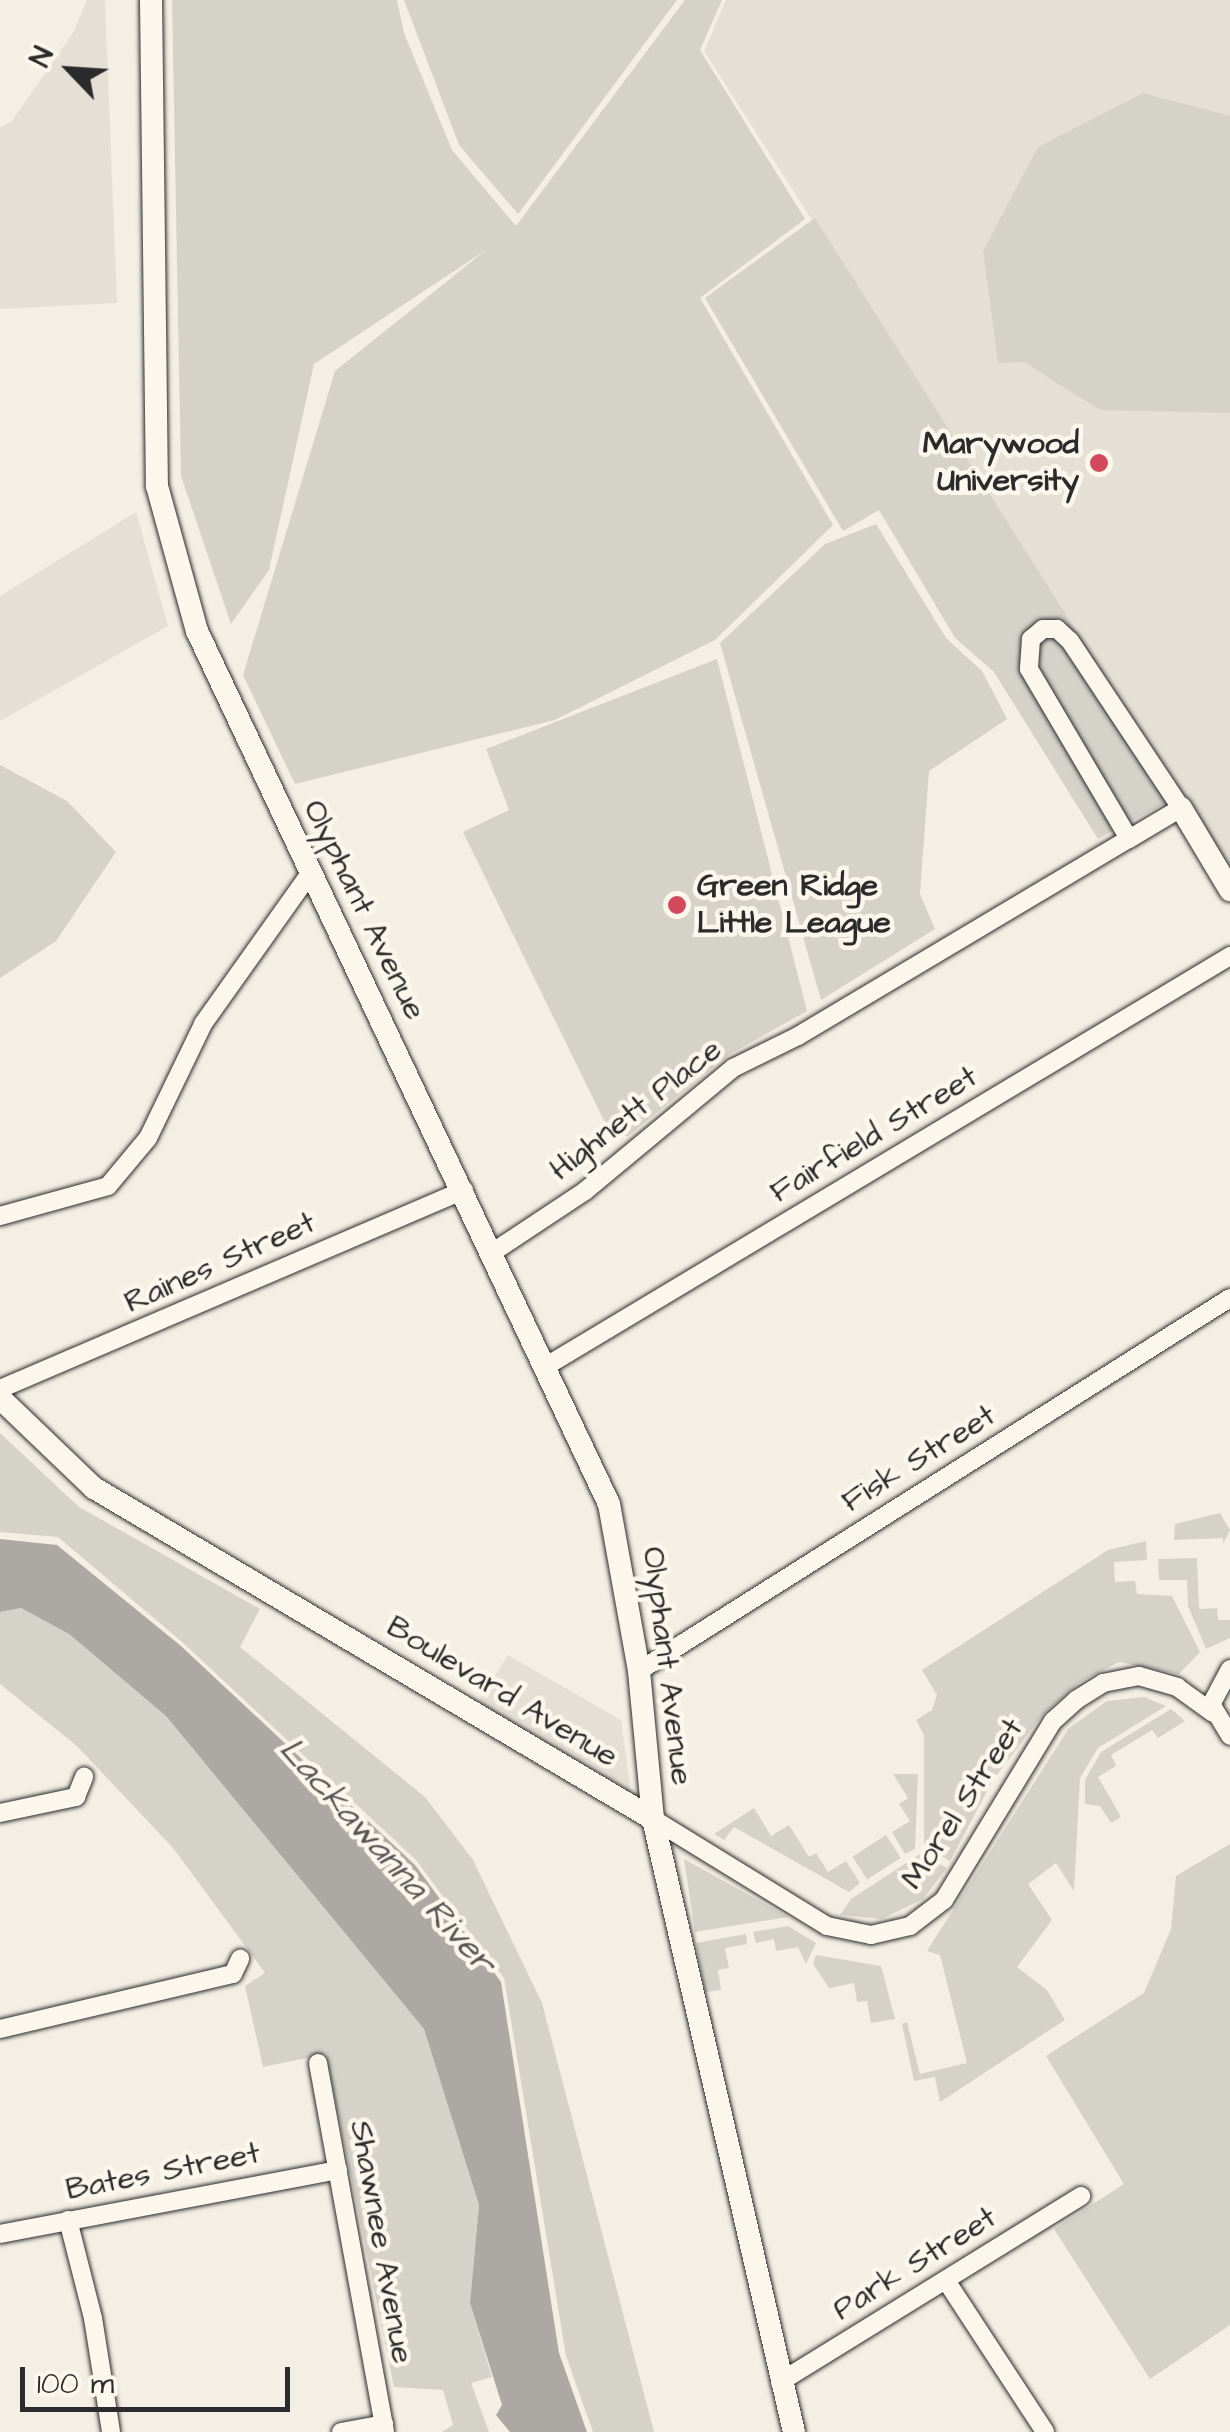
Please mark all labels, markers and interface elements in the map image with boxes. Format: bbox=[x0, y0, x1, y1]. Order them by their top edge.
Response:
north arrow bbox=[20, 20, 120, 120]
text: N bbox=[21, 41, 64, 73]
place label: Marywood University bbox=[923, 426, 1079, 501]
marker: Marywood University bbox=[1088, 452, 1110, 474]
street label: Olyphant Avenue bbox=[294, 794, 434, 1026]
place label: Green Ridge Little League bbox=[697, 868, 891, 943]
marker: Green Ridge Little League bbox=[666, 894, 688, 916]
street label: Highnett Place bbox=[542, 1031, 730, 1189]
street label: Fairfield Street bbox=[763, 1058, 985, 1212]
street label: Raines Street bbox=[119, 1204, 321, 1322]
street label: Fisk Street bbox=[835, 1397, 1003, 1521]
street label: Olyphant Avenue bbox=[633, 1545, 701, 1787]
street label: Boulevard Avenue bbox=[379, 1608, 625, 1776]
street label: Morel Street bbox=[894, 1711, 1032, 1897]
water label: Lackawanna River bbox=[270, 1729, 504, 1983]
street label: Shawnee Avenue bbox=[341, 2118, 421, 2366]
street label: Bates Street bbox=[63, 2134, 263, 2210]
street label: Park Street bbox=[826, 2199, 1004, 2329]
scale bar bbox=[25, 2347, 295, 2409]
text: 100 m bbox=[37, 2363, 114, 2405]

